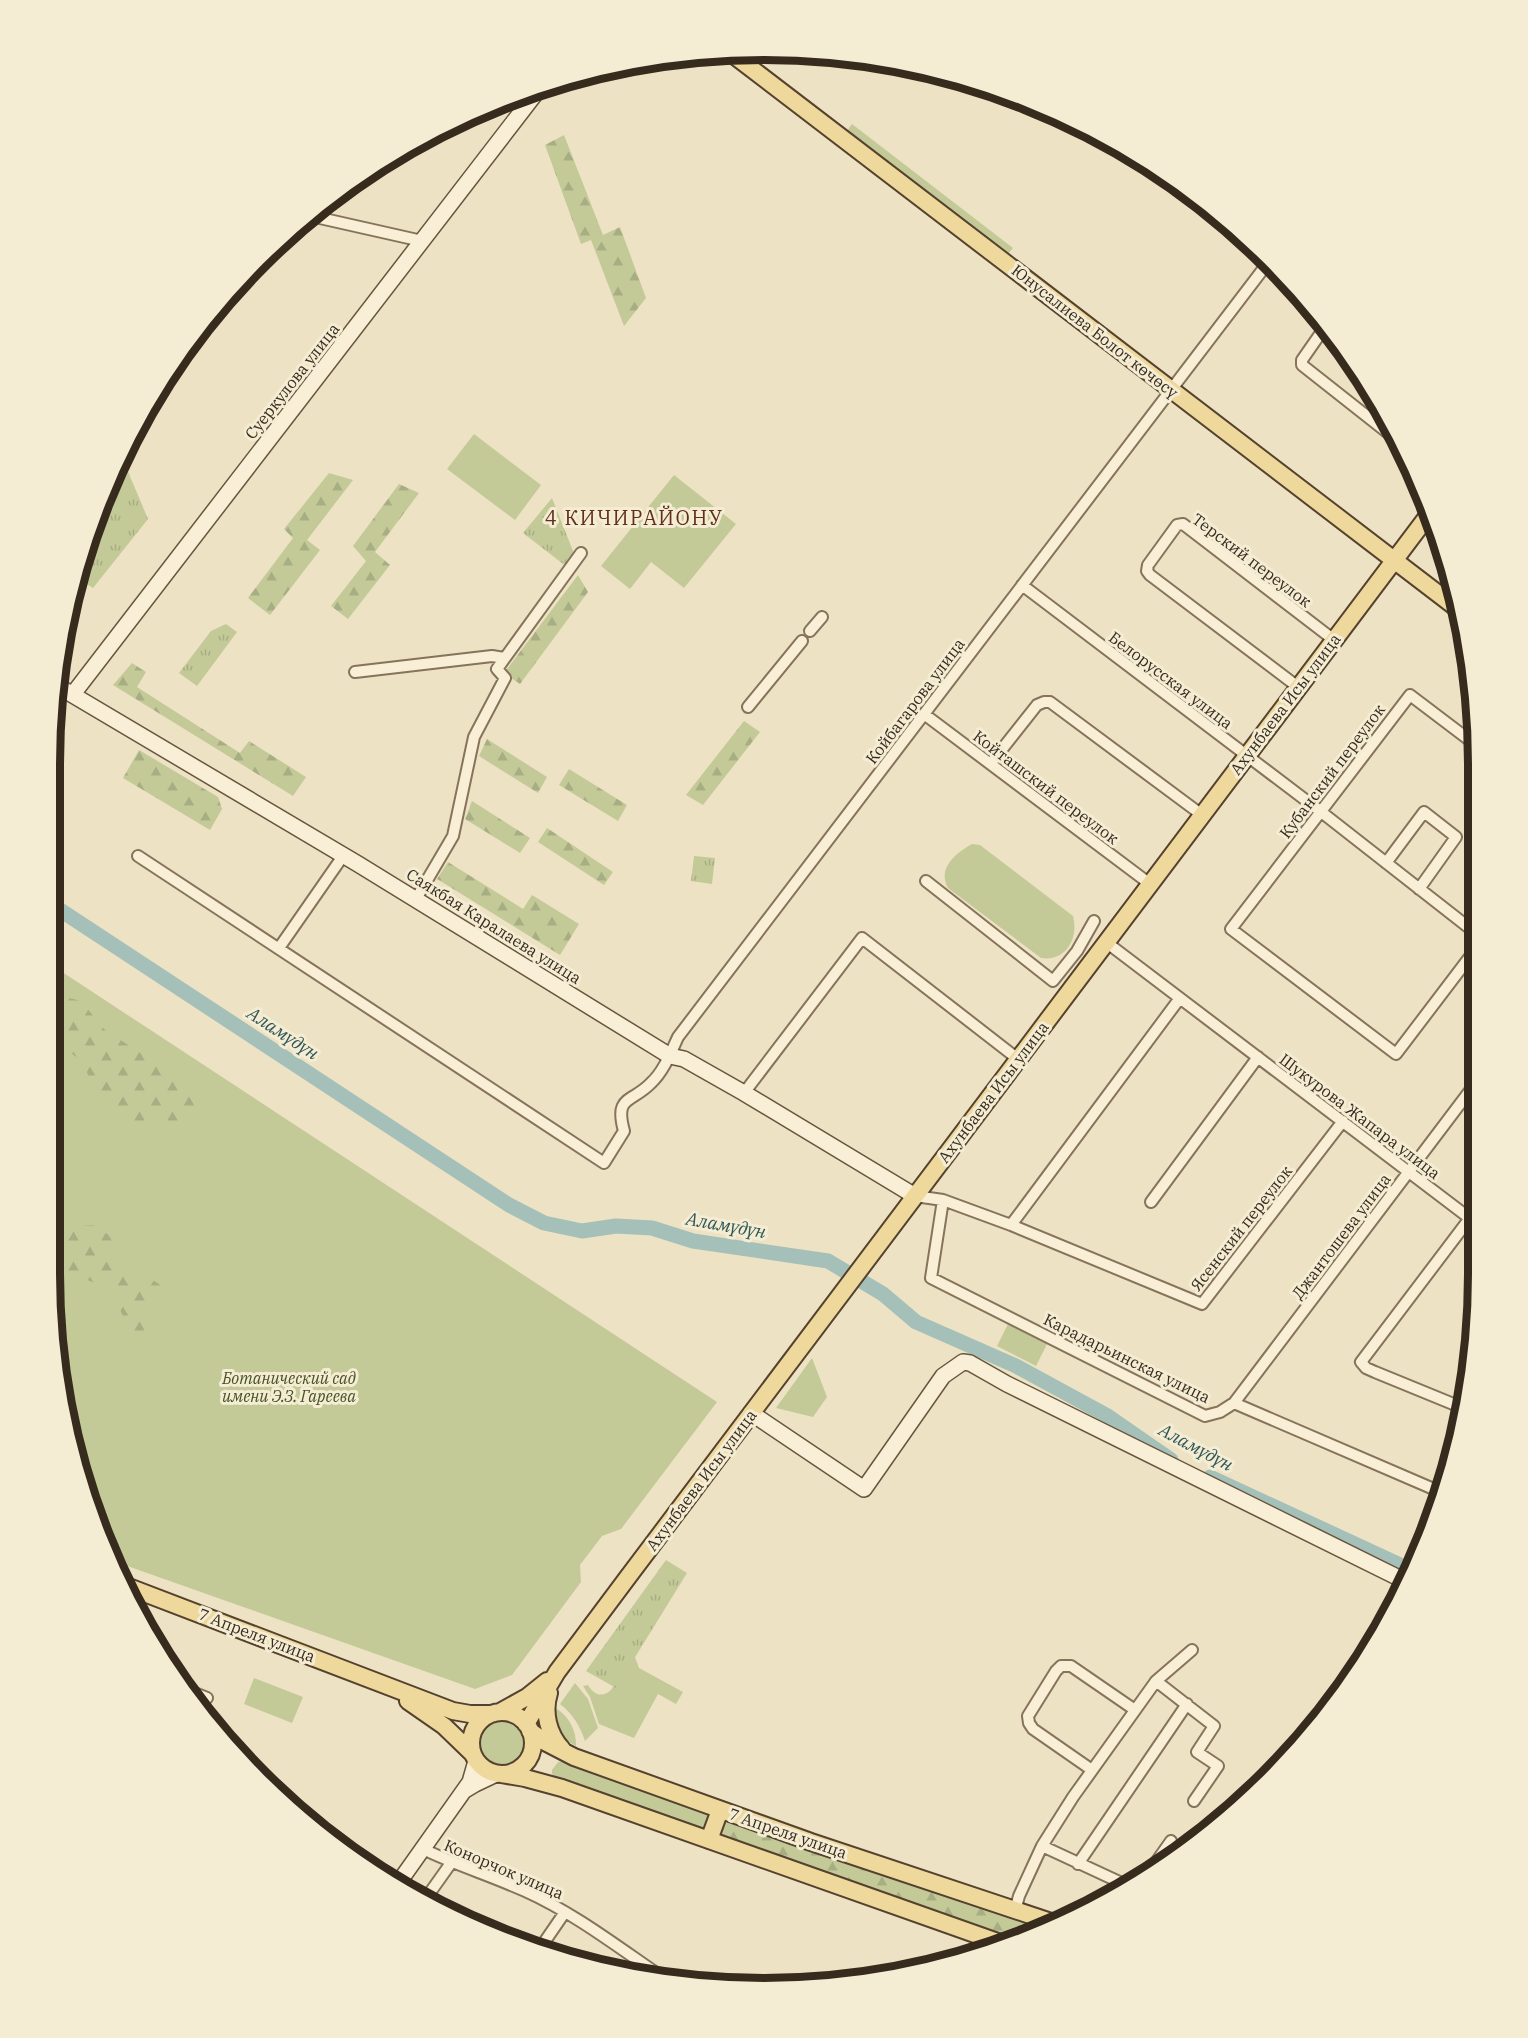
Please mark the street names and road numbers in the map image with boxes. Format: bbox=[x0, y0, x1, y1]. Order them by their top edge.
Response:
street label: Юнусалиева Болот көчөсү bbox=[1008, 260, 1183, 402]
street label: Суеркулова улица bbox=[240, 319, 344, 443]
street label: Терский переулок bbox=[1188, 509, 1316, 612]
street label: Белорусская улица bbox=[1105, 627, 1237, 733]
street label: Ахунбаева Исы улица bbox=[1225, 629, 1345, 779]
street label: Койбагарова улица bbox=[861, 634, 969, 768]
street label: Кубанский переулок bbox=[1275, 699, 1389, 842]
street label: Койташский переулок bbox=[969, 726, 1123, 849]
street label: Саякбая Каралаева улица bbox=[403, 864, 585, 988]
street label: Ахунбаева Исы улица bbox=[933, 1017, 1053, 1167]
street label: Шукурова Жапара улица bbox=[1276, 1049, 1445, 1183]
street label: Ясенский переулок bbox=[1186, 1161, 1297, 1295]
street label: Джантошева улица bbox=[1287, 1169, 1395, 1303]
street label: Карадарьинская улица bbox=[1040, 1309, 1214, 1407]
street label: Ахунбаева Исы улица bbox=[641, 1405, 761, 1555]
street label: 7 Апреля улица bbox=[196, 1604, 318, 1667]
street label: 7 Апреля улица bbox=[726, 1803, 850, 1863]
street label: Конорчок улица bbox=[441, 1835, 567, 1903]

